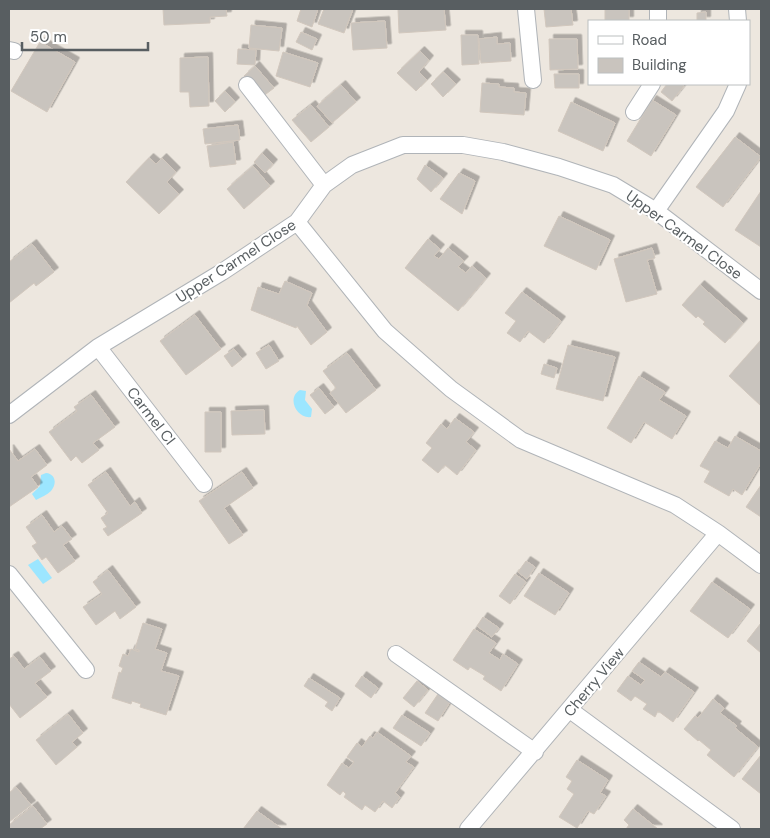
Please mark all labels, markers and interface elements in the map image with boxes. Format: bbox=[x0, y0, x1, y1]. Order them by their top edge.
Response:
scale bar bbox=[22, 20, 149, 52]
legend bbox=[588, 20, 750, 85]
text: 50 m bbox=[30, 27, 67, 47]
text: Road bbox=[632, 30, 667, 50]
text: Building bbox=[632, 55, 687, 75]
street label: Upper Carmel Close bbox=[622, 186, 746, 284]
street label: Upper Carmel Close bbox=[172, 215, 300, 307]
street label: Carmel Cl bbox=[122, 383, 180, 449]
street label: Cherry View bbox=[559, 643, 629, 721]

